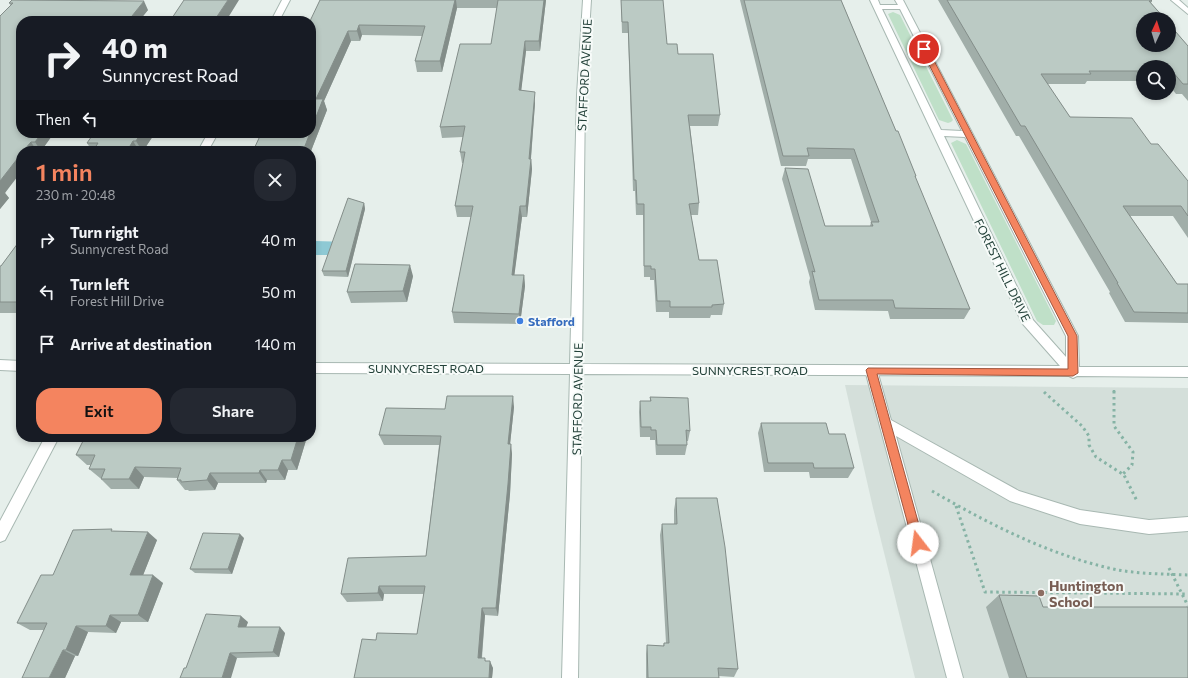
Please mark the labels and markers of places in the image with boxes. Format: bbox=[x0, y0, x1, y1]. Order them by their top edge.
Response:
pin bbox=[907, 32, 941, 66]
place label: Stafford bbox=[528, 314, 575, 328]
marker: Stafford bbox=[515, 316, 525, 326]
place label: Huntington School bbox=[1049, 577, 1124, 610]
marker: Huntington School bbox=[1036, 588, 1046, 598]

